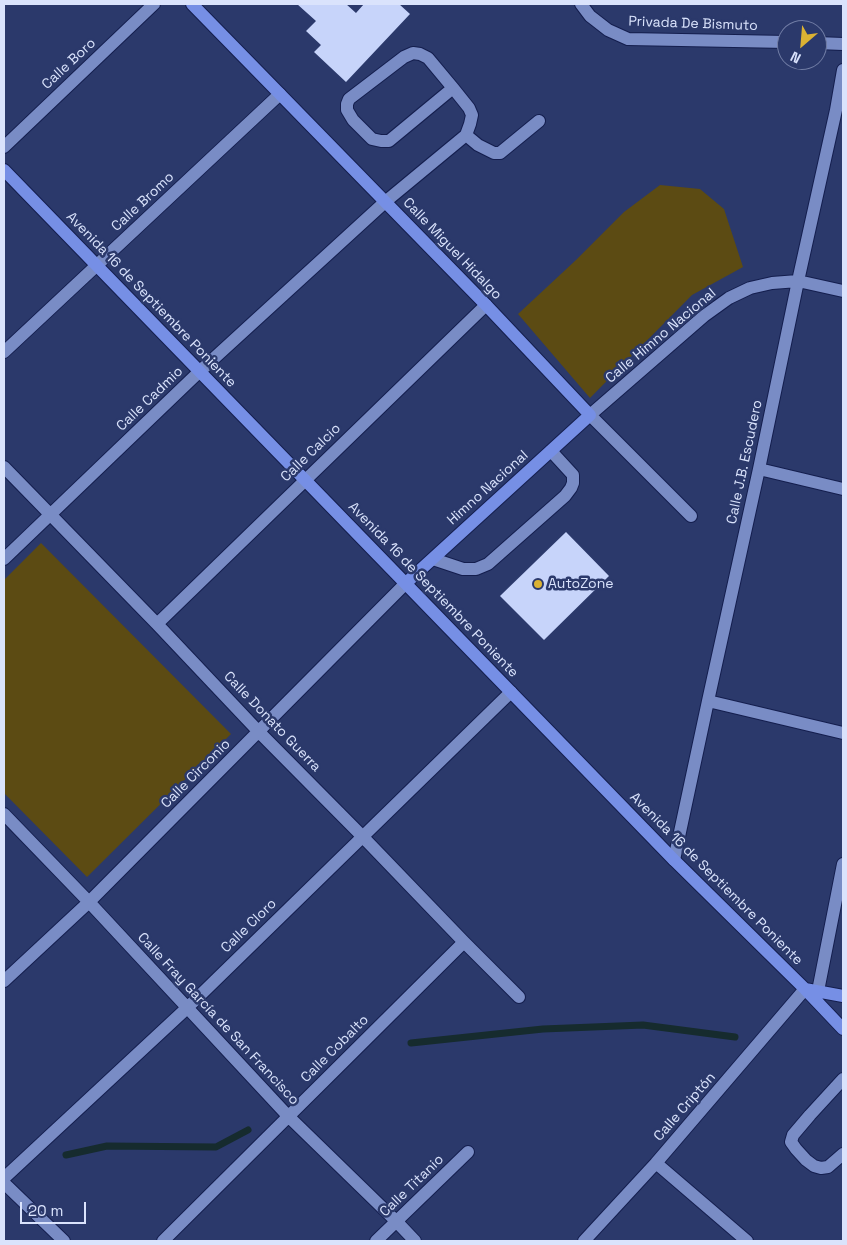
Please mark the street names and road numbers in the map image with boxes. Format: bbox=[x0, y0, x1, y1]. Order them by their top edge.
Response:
street label: Privada De Bismuto bbox=[628, 13, 758, 35]
street label: Calle Boro bbox=[39, 35, 99, 93]
street label: Calle Bromo bbox=[108, 169, 178, 235]
street label: Calle Miguel Hidalgo bbox=[399, 195, 505, 303]
street label: Avenida 16 de Septiembre Poniente bbox=[62, 209, 240, 391]
street label: Calle Himno Nacional bbox=[602, 285, 720, 387]
street label: Calle Cadmio bbox=[113, 363, 187, 435]
street label: Calle J.B. Escudero bbox=[724, 398, 766, 526]
street label: Calle Calcio bbox=[278, 420, 344, 486]
street label: Himno Nacional bbox=[444, 447, 532, 529]
street label: Avenida 16 de Septiembre Poniente bbox=[344, 499, 522, 681]
street label: Calle Donato Guerra bbox=[220, 668, 324, 776]
street label: Calle Circonio bbox=[158, 736, 234, 812]
street label: Avenida 16 de Septiembre Poniente bbox=[626, 789, 806, 969]
street label: Calle Cloro bbox=[218, 895, 280, 957]
street label: Calle Fray García de San Francisco bbox=[134, 929, 302, 1109]
street label: Calle Cobalto bbox=[298, 1012, 372, 1086]
street label: Calle Criptón bbox=[651, 1069, 719, 1145]
street label: Calle Titanio bbox=[377, 1151, 447, 1221]

